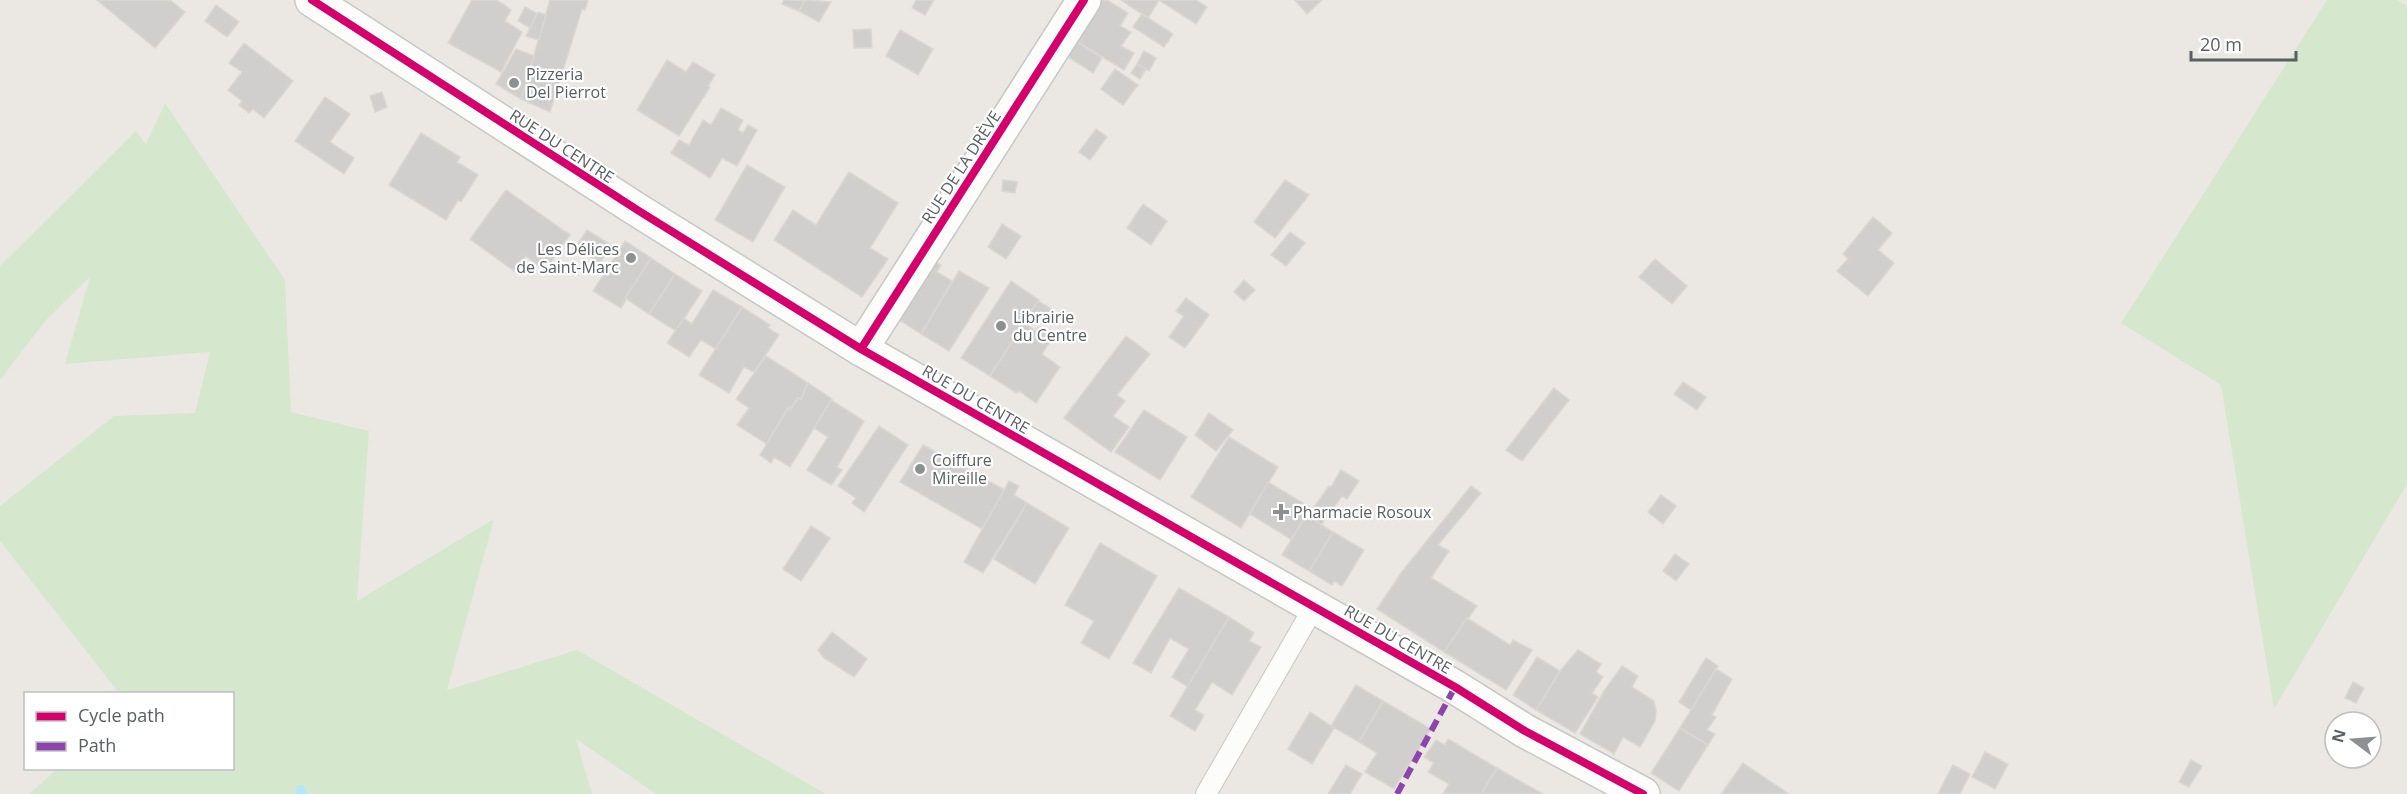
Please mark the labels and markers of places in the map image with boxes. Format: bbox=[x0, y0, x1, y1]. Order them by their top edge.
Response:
place label: Pizzeria Del Pierrot bbox=[526, 63, 606, 103]
marker: Pizzeria Del Pierrot bbox=[507, 76, 521, 90]
place label: Les Délices de Saint-Marc bbox=[516, 238, 619, 278]
marker: Les Délices de Saint-Marc bbox=[624, 251, 638, 265]
place label: Librairie du Centre bbox=[1013, 306, 1087, 346]
marker: Librairie du Centre bbox=[994, 319, 1008, 333]
place label: Coiffure Mireille bbox=[932, 449, 992, 489]
marker: Coiffure Mireille bbox=[913, 462, 927, 476]
place label: Pharmacie Rosoux bbox=[1293, 501, 1432, 523]
marker: Pharmacie Rosoux bbox=[1274, 505, 1288, 519]

